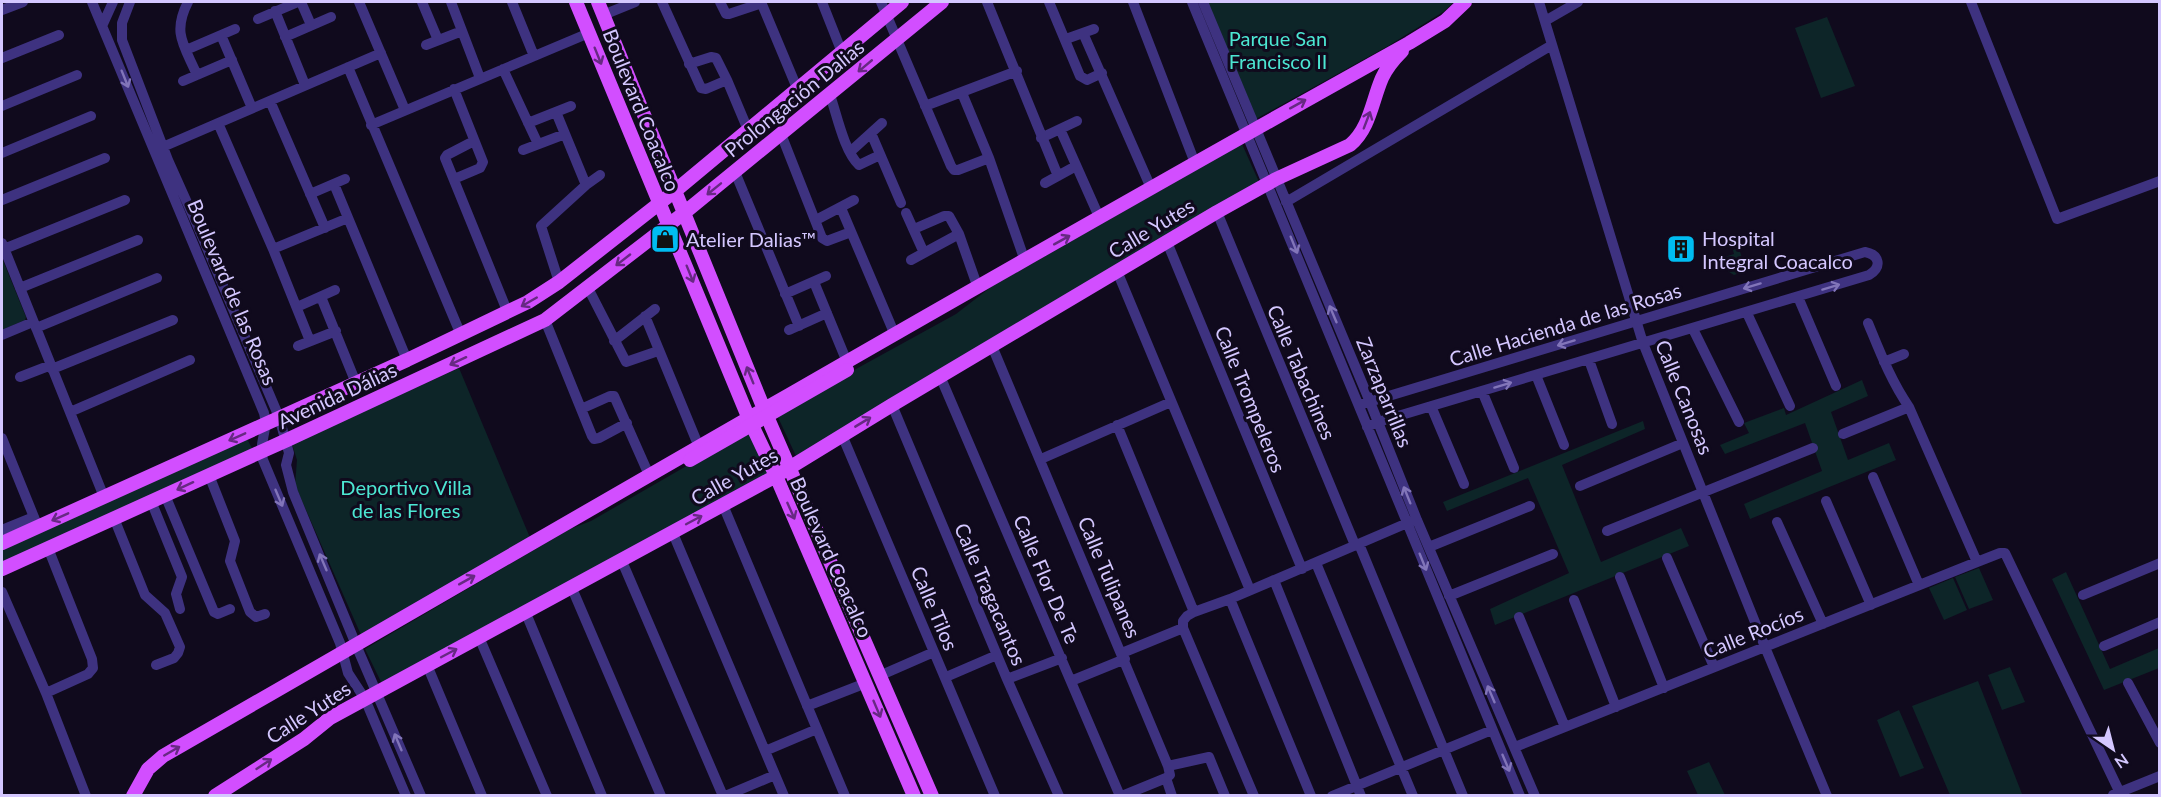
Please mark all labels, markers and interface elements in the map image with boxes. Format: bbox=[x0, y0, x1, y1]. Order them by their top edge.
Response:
street label: Boulevard Coacalco bbox=[598, 25, 686, 195]
park label: Parque San Francisco II bbox=[1229, 26, 1327, 73]
street label: Prolongación Dalias bbox=[719, 34, 869, 162]
one-way arrow bbox=[593, 46, 604, 64]
one-way arrow bbox=[857, 59, 873, 72]
one-way arrow bbox=[120, 69, 131, 87]
one-way arrow bbox=[1289, 98, 1307, 109]
one-way arrow bbox=[1363, 111, 1374, 130]
one-way arrow bbox=[706, 183, 722, 196]
street label: Calle Yutes bbox=[1104, 193, 1198, 263]
street label: Boulevard de las Rosas bbox=[183, 196, 283, 388]
shop icon: Atelier Dalias™ bbox=[649, 223, 681, 255]
place label: Hospital Integral Coacalco bbox=[1702, 226, 1853, 273]
place label: Atelier Dalias™ bbox=[686, 227, 816, 251]
building icon: Hospital Integral Coacalco bbox=[1665, 233, 1697, 265]
one-way arrow bbox=[1052, 234, 1070, 245]
one-way arrow bbox=[1289, 236, 1300, 254]
one-way arrow bbox=[616, 253, 632, 266]
one-way arrow bbox=[685, 264, 696, 283]
street label: Calle Hacienda de las Rosas bbox=[1446, 277, 1684, 371]
one-way arrow bbox=[1743, 281, 1762, 292]
one-way arrow bbox=[1821, 281, 1840, 292]
one-way arrow bbox=[520, 296, 537, 308]
street label: Calle Tabachines bbox=[1263, 301, 1341, 443]
one-way arrow bbox=[1327, 306, 1339, 324]
street label: Calle Trompeleros bbox=[1211, 322, 1291, 476]
street label: Zarzaparrillas bbox=[1352, 333, 1418, 451]
street label: Calle Canosas bbox=[1651, 336, 1719, 458]
one-way arrow bbox=[1557, 338, 1576, 349]
one-way arrow bbox=[449, 355, 467, 367]
street label: Avenida Dálias bbox=[274, 357, 400, 433]
one-way arrow bbox=[744, 366, 755, 384]
one-way arrow bbox=[1493, 379, 1512, 390]
one-way arrow bbox=[854, 416, 871, 428]
one-way arrow bbox=[229, 431, 247, 443]
street label: Calle Yutes bbox=[686, 442, 782, 510]
street label: Boulevard Coacalco bbox=[786, 473, 878, 641]
park label: Deportivo Villa de las Flores bbox=[340, 475, 472, 522]
one-way arrow bbox=[177, 481, 195, 492]
one-way arrow bbox=[1401, 486, 1412, 505]
one-way arrow bbox=[274, 489, 285, 507]
one-way arrow bbox=[786, 502, 797, 520]
one-way arrow bbox=[51, 511, 69, 523]
street label: Calle Flor De Te bbox=[1009, 511, 1085, 647]
street label: Calle Tulipanes bbox=[1074, 513, 1146, 641]
one-way arrow bbox=[685, 514, 702, 526]
street label: Calle Tragacantos bbox=[950, 519, 1032, 669]
one-way arrow bbox=[1418, 552, 1429, 571]
one-way arrow bbox=[317, 553, 328, 572]
street label: Calle Tilos bbox=[907, 562, 963, 654]
one-way arrow bbox=[458, 574, 475, 586]
street label: Calle Rocíos bbox=[1699, 601, 1807, 663]
one-way arrow bbox=[440, 647, 457, 659]
street label: Calle Yutes bbox=[261, 676, 355, 748]
one-way arrow bbox=[1485, 685, 1497, 703]
one-way arrow bbox=[872, 700, 884, 718]
north arrow bbox=[2083, 719, 2143, 779]
one-way arrow bbox=[392, 733, 403, 751]
one-way arrow bbox=[164, 744, 181, 756]
text: N bbox=[2111, 750, 2132, 773]
one-way arrow bbox=[1501, 753, 1512, 772]
one-way arrow bbox=[255, 758, 272, 770]

